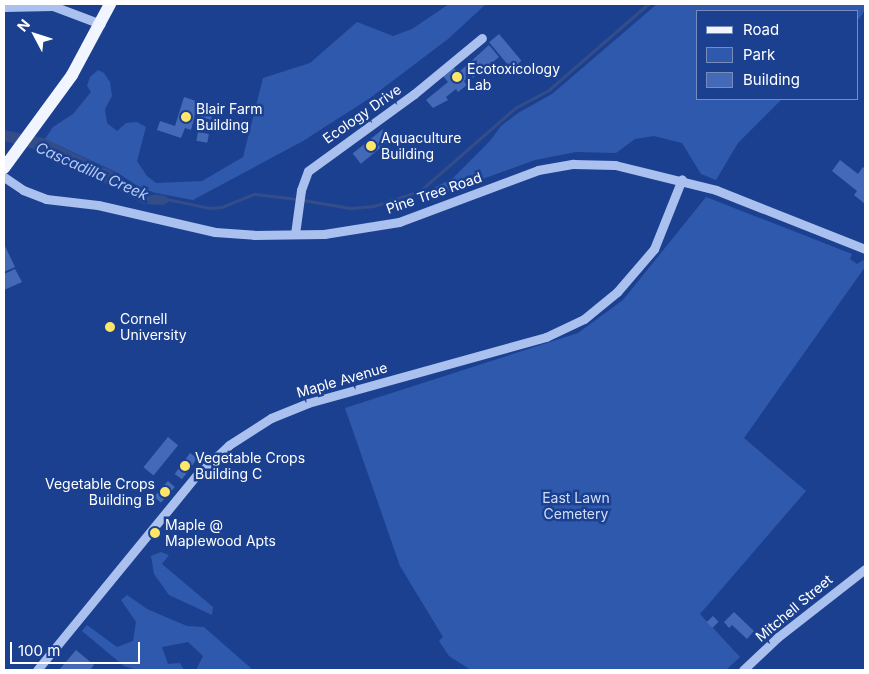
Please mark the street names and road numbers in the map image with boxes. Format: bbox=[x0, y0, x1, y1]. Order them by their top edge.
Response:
street label: Ecology Drive bbox=[320, 81, 404, 147]
street label: Pine Tree Road bbox=[384, 169, 484, 217]
street label: Maple Avenue bbox=[295, 359, 389, 401]
street label: Mitchell Street bbox=[752, 571, 836, 645]

